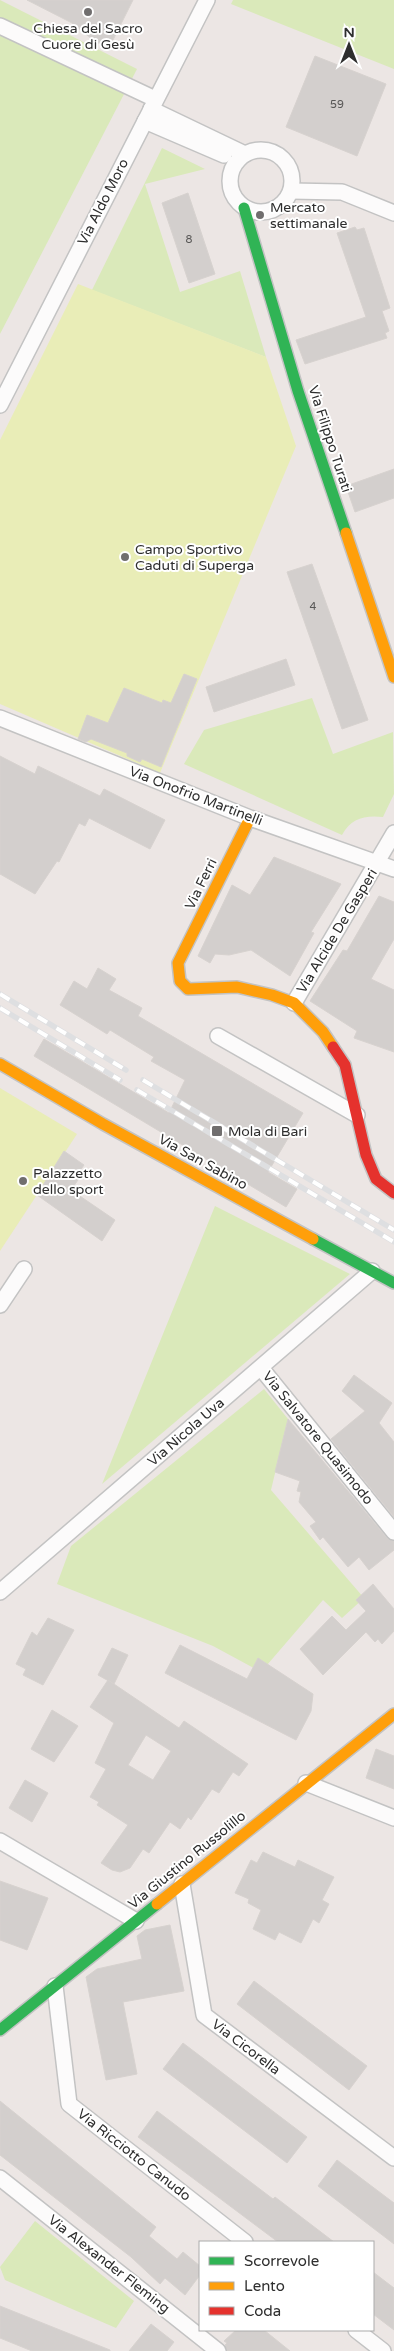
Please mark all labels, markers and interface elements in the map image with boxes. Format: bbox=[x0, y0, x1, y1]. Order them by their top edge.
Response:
marker: Chiesa del Sacro Cuore di Gesù bbox=[82, 6, 94, 18]
place label: Chiesa del Sacro Cuore di Gesù bbox=[33, 20, 143, 53]
north arrow bbox=[324, 20, 374, 70]
text: N bbox=[343, 24, 355, 41]
house number: 59 bbox=[330, 98, 344, 111]
street label: Via Aldo Moro bbox=[74, 156, 132, 248]
place label: Mercato settimanale bbox=[270, 199, 347, 232]
marker: Mercato settimanale bbox=[254, 209, 266, 221]
house number: 8 bbox=[186, 233, 193, 246]
street label: Via Filippo Turati bbox=[305, 383, 355, 495]
place label: Campo Sportivo Caduti di Superga bbox=[135, 541, 254, 574]
marker: Campo Sportivo Caduti di Superga bbox=[119, 551, 131, 563]
house number: 4 bbox=[310, 600, 317, 613]
street label: Via Onofrio Martinelli bbox=[127, 763, 265, 829]
street label: Via Ferri bbox=[181, 856, 221, 912]
street label: Via Alcide De Gasperi bbox=[293, 866, 381, 996]
place label: Mola di Bari bbox=[228, 1123, 307, 1140]
marker: Mola di Bari bbox=[210, 1124, 224, 1138]
street label: Via San Sabino bbox=[156, 1131, 250, 1193]
place label: Palazzetto dello sport bbox=[33, 1165, 104, 1198]
marker: Palazzetto dello sport bbox=[17, 1175, 29, 1187]
street label: Via Salvatore Quasimodo bbox=[259, 1368, 377, 1508]
street label: Via Nicola Uva bbox=[144, 1394, 228, 1470]
street label: Via Giustino Russolillo bbox=[125, 1807, 249, 1913]
street label: Via Cicorella bbox=[208, 2016, 284, 2078]
street label: Via Ricciotto Canudo bbox=[74, 2105, 194, 2205]
street label: Via Alexander Fleming bbox=[45, 2211, 173, 2317]
legend bbox=[199, 2241, 374, 2331]
text: Scorrevole bbox=[244, 2252, 319, 2270]
text: Lento bbox=[244, 2277, 285, 2295]
text: Coda bbox=[244, 2302, 281, 2320]

